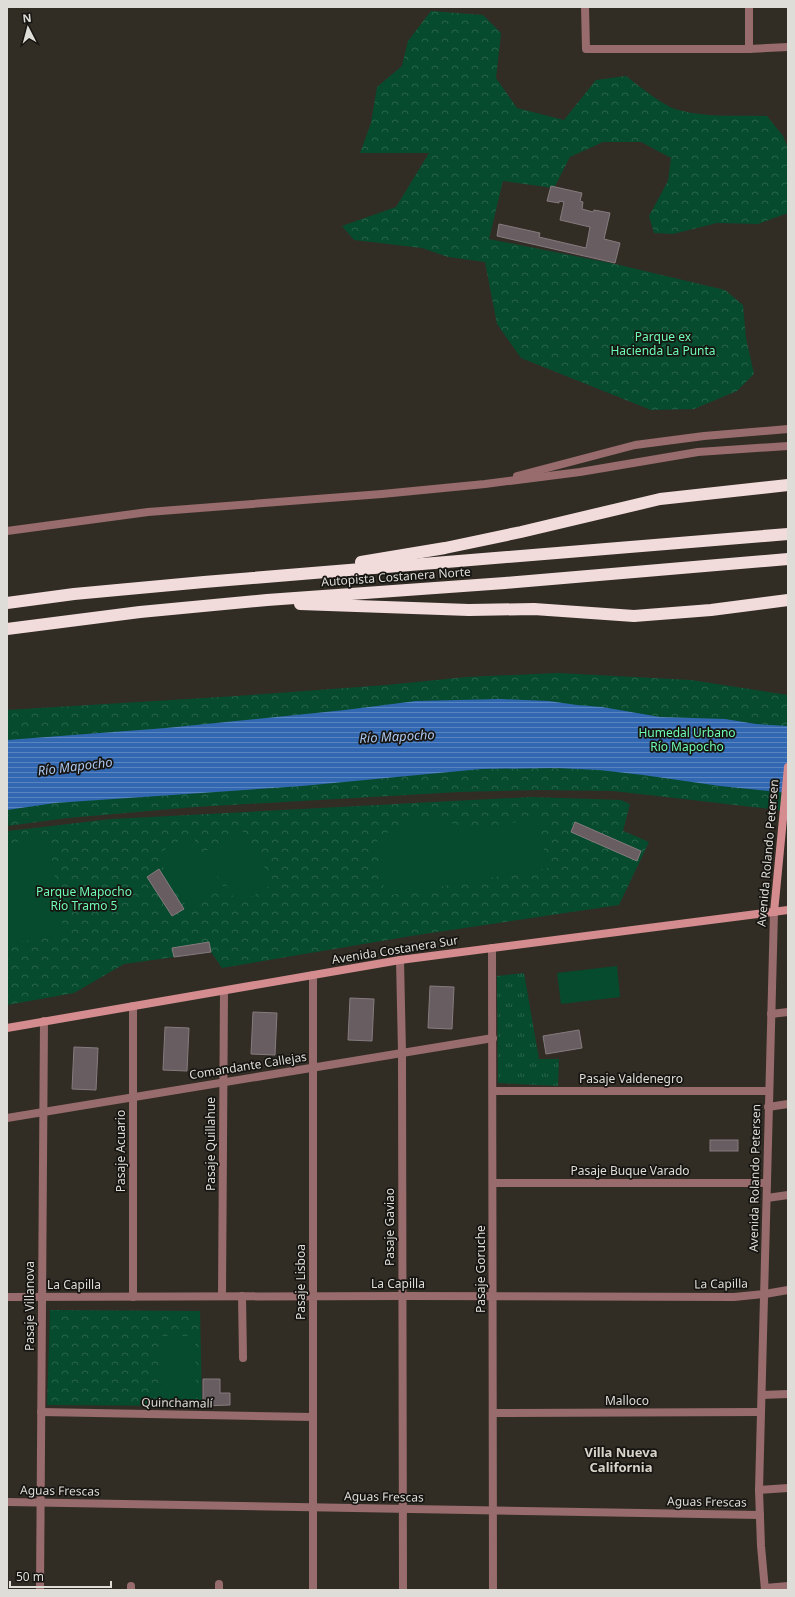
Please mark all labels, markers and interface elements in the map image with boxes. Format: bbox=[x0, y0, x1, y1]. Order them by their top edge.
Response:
north arrow bbox=[8, 8, 48, 48]
text: N bbox=[22, 10, 32, 25]
park label: Parque ex Hacienda La Punta bbox=[610, 328, 716, 359]
street label: Autopista Costanera Norte bbox=[321, 563, 472, 590]
park label: Humedal Urbano Río Mapocho bbox=[638, 724, 736, 755]
water label: Río Mapocho bbox=[359, 725, 435, 747]
water label: Río Mapocho bbox=[36, 752, 114, 780]
street label: Avenida Rolando Petersen bbox=[753, 778, 782, 927]
park label: Parque Mapocho Río Tramo 5 bbox=[36, 883, 132, 914]
street label: Avenida Costanera Sur bbox=[331, 931, 459, 968]
street label: Comandante Callejas bbox=[188, 1048, 308, 1083]
street label: Pasaje Valdenegro bbox=[579, 1070, 683, 1087]
street label: Pasaje Quillahue bbox=[202, 1097, 219, 1191]
street label: Avenida Rolando Petersen bbox=[745, 1104, 764, 1252]
street label: Pasaje Acuario bbox=[112, 1110, 129, 1192]
street label: Pasaje Buque Varado bbox=[570, 1162, 690, 1179]
street label: Pasaje Gaviao bbox=[381, 1188, 398, 1266]
street label: Pasaje Goruche bbox=[472, 1225, 489, 1313]
street label: Pasaje Lisboa bbox=[292, 1244, 309, 1320]
street label: Pasaje Villanova bbox=[21, 1261, 38, 1351]
street label: La Capilla bbox=[371, 1275, 425, 1292]
street label: La Capilla bbox=[694, 1275, 748, 1292]
street label: La Capilla bbox=[47, 1276, 101, 1293]
street label: Malloco bbox=[605, 1392, 649, 1409]
street label: Quinchamalí bbox=[141, 1393, 214, 1412]
district label: Villa Nueva California bbox=[585, 1443, 657, 1476]
street label: Aguas Frescas bbox=[20, 1481, 100, 1500]
street label: Aguas Frescas bbox=[344, 1487, 424, 1506]
street label: Aguas Frescas bbox=[667, 1492, 747, 1511]
scale bar bbox=[10, 1563, 111, 1589]
text: 50 m bbox=[16, 1568, 44, 1585]

